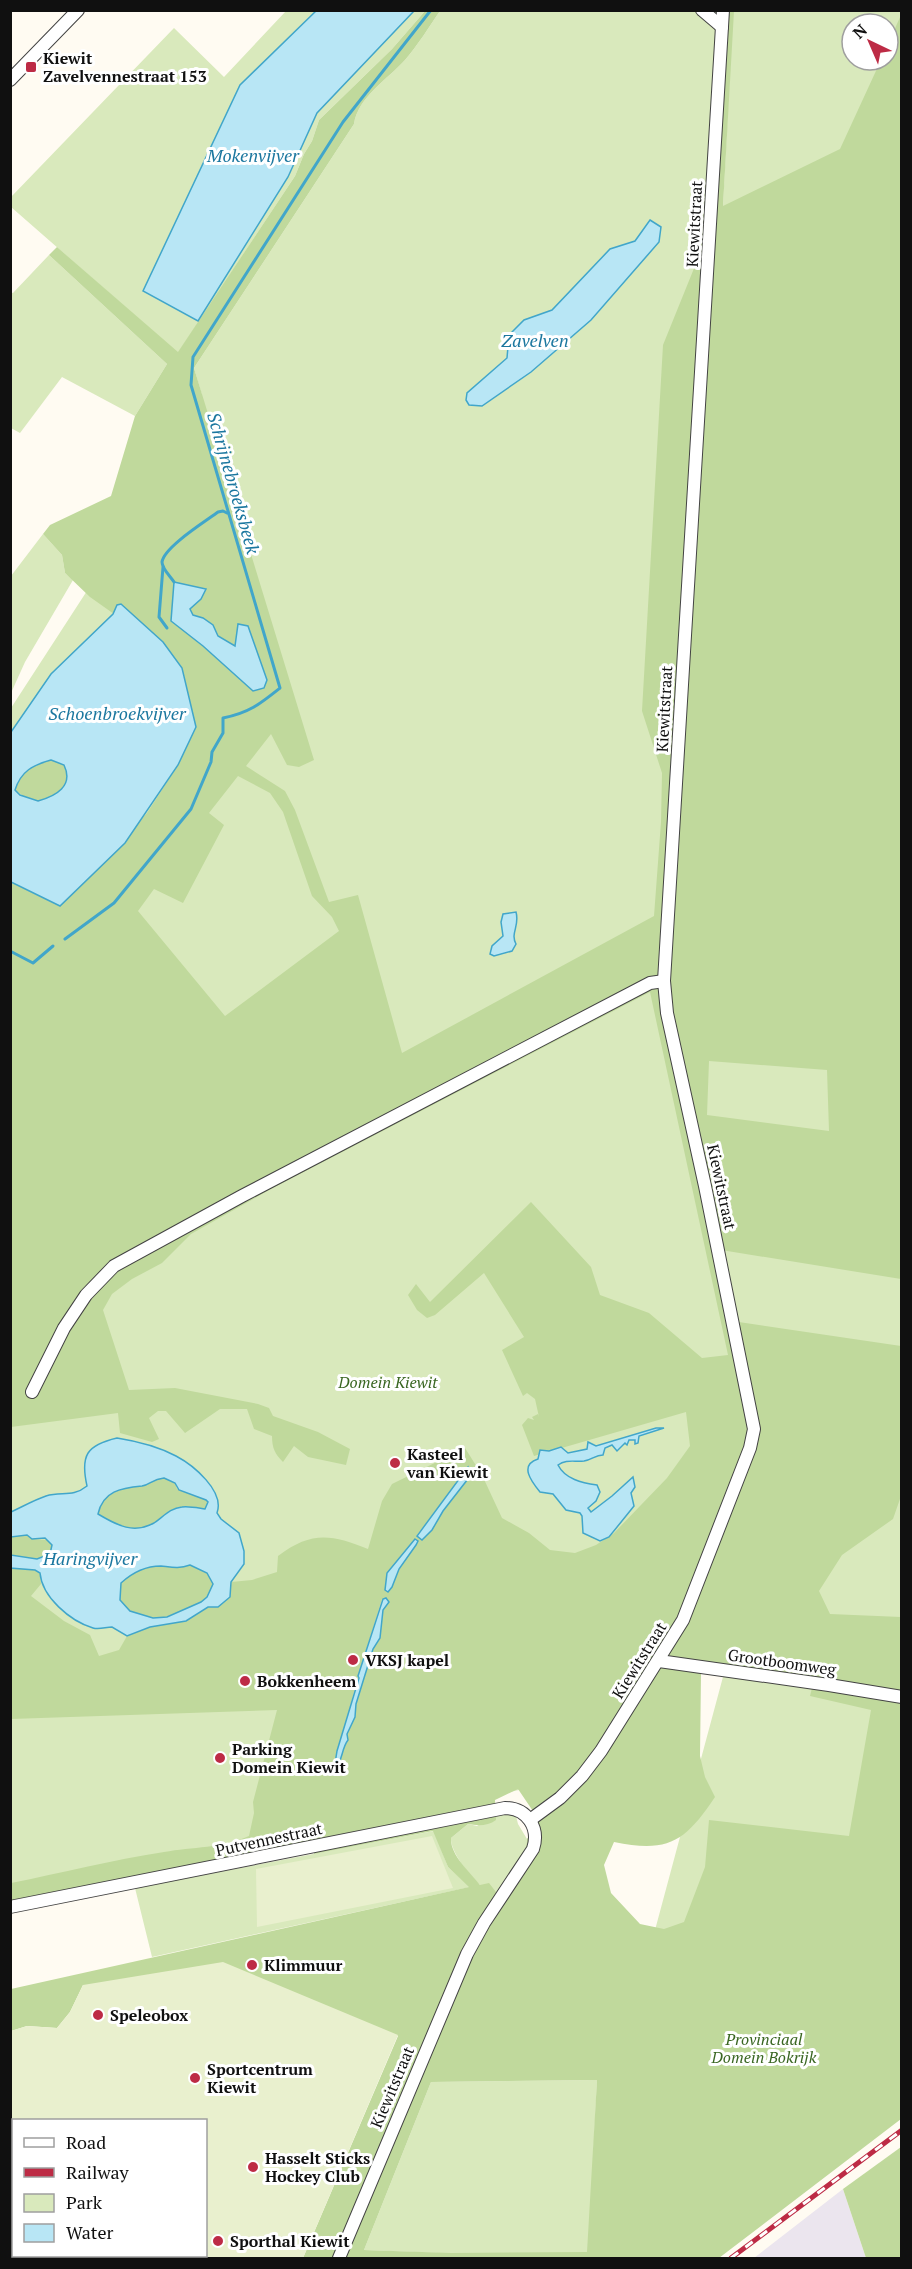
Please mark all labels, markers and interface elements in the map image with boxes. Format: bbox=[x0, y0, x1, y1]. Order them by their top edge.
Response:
north arrow bbox=[840, 12, 900, 72]
text: N bbox=[848, 19, 872, 43]
place label: Kiewit Zavelvennestraat 153 bbox=[43, 47, 207, 87]
marker: Kiewit Zavelvennestraat 153 bbox=[24, 60, 38, 74]
water label: Mokenvijver bbox=[206, 143, 300, 167]
street label: Kiewitstraat bbox=[681, 180, 707, 268]
water label: Zavelven bbox=[501, 328, 569, 352]
water label: Schrijnebroeksbeek bbox=[202, 409, 266, 557]
street label: Kiewitstraat bbox=[651, 665, 677, 753]
water label: Schoenbroekvijver bbox=[48, 701, 187, 725]
street label: Kiewitstraat bbox=[702, 1142, 742, 1232]
park label: Domein Kiewit bbox=[337, 1371, 438, 1393]
place label: Kasteel van Kiewit bbox=[406, 1443, 489, 1483]
marker: Kasteel van Kiewit bbox=[388, 1456, 402, 1470]
water label: Haringvijver bbox=[42, 1546, 138, 1570]
street label: Kiewitstraat bbox=[607, 1617, 671, 1703]
street label: Grootboomweg bbox=[727, 1644, 838, 1681]
place label: VKSJ kapel bbox=[365, 1649, 449, 1671]
marker: VKSJ kapel bbox=[346, 1653, 360, 1667]
place label: Bokkenheem bbox=[257, 1670, 357, 1692]
marker: Bokkenheem bbox=[238, 1674, 252, 1688]
place label: Parking Domein Kiewit bbox=[232, 1738, 347, 1778]
marker: Parking Domein Kiewit bbox=[213, 1751, 227, 1765]
street label: Putvennestraat bbox=[214, 1817, 324, 1861]
place label: Klimmuur bbox=[264, 1954, 342, 1976]
marker: Klimmuur bbox=[245, 1958, 259, 1972]
place label: Speleobox bbox=[110, 2004, 188, 2026]
marker: Speleobox bbox=[91, 2008, 105, 2022]
park label: Provinciaal Domein Bokrijk bbox=[711, 2028, 817, 2068]
street label: Kiewitstraat bbox=[365, 2043, 419, 2131]
place label: Sportcentrum Kiewit bbox=[207, 2058, 313, 2098]
marker: Sportcentrum Kiewit bbox=[188, 2071, 202, 2085]
legend bbox=[12, 2119, 207, 2257]
text: Road bbox=[66, 2130, 106, 2154]
place label: Hasselt Sticks Hockey Club bbox=[265, 2147, 370, 2187]
text: Railway bbox=[66, 2160, 130, 2184]
marker: Hasselt Sticks Hockey Club bbox=[246, 2160, 260, 2174]
text: Park bbox=[66, 2190, 103, 2214]
text: Water bbox=[66, 2220, 113, 2244]
place label: Sporthal Kiewit bbox=[230, 2230, 350, 2252]
marker: Sporthal Kiewit bbox=[211, 2234, 225, 2248]

